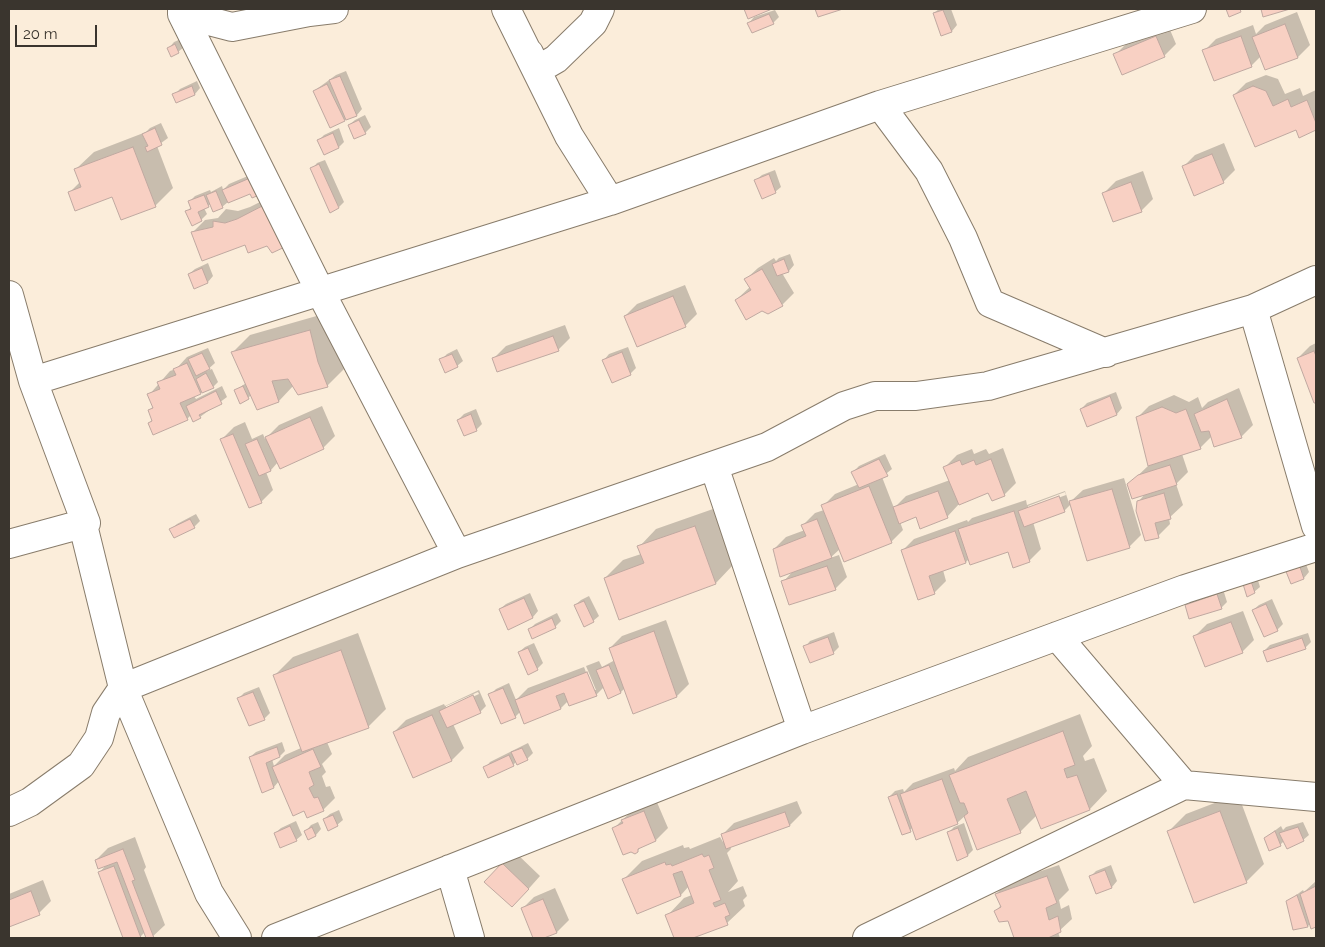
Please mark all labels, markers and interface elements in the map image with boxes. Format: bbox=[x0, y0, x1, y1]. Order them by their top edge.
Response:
scale bar bbox=[18, 15, 100, 47]
text: 20 m bbox=[23, 25, 58, 43]

